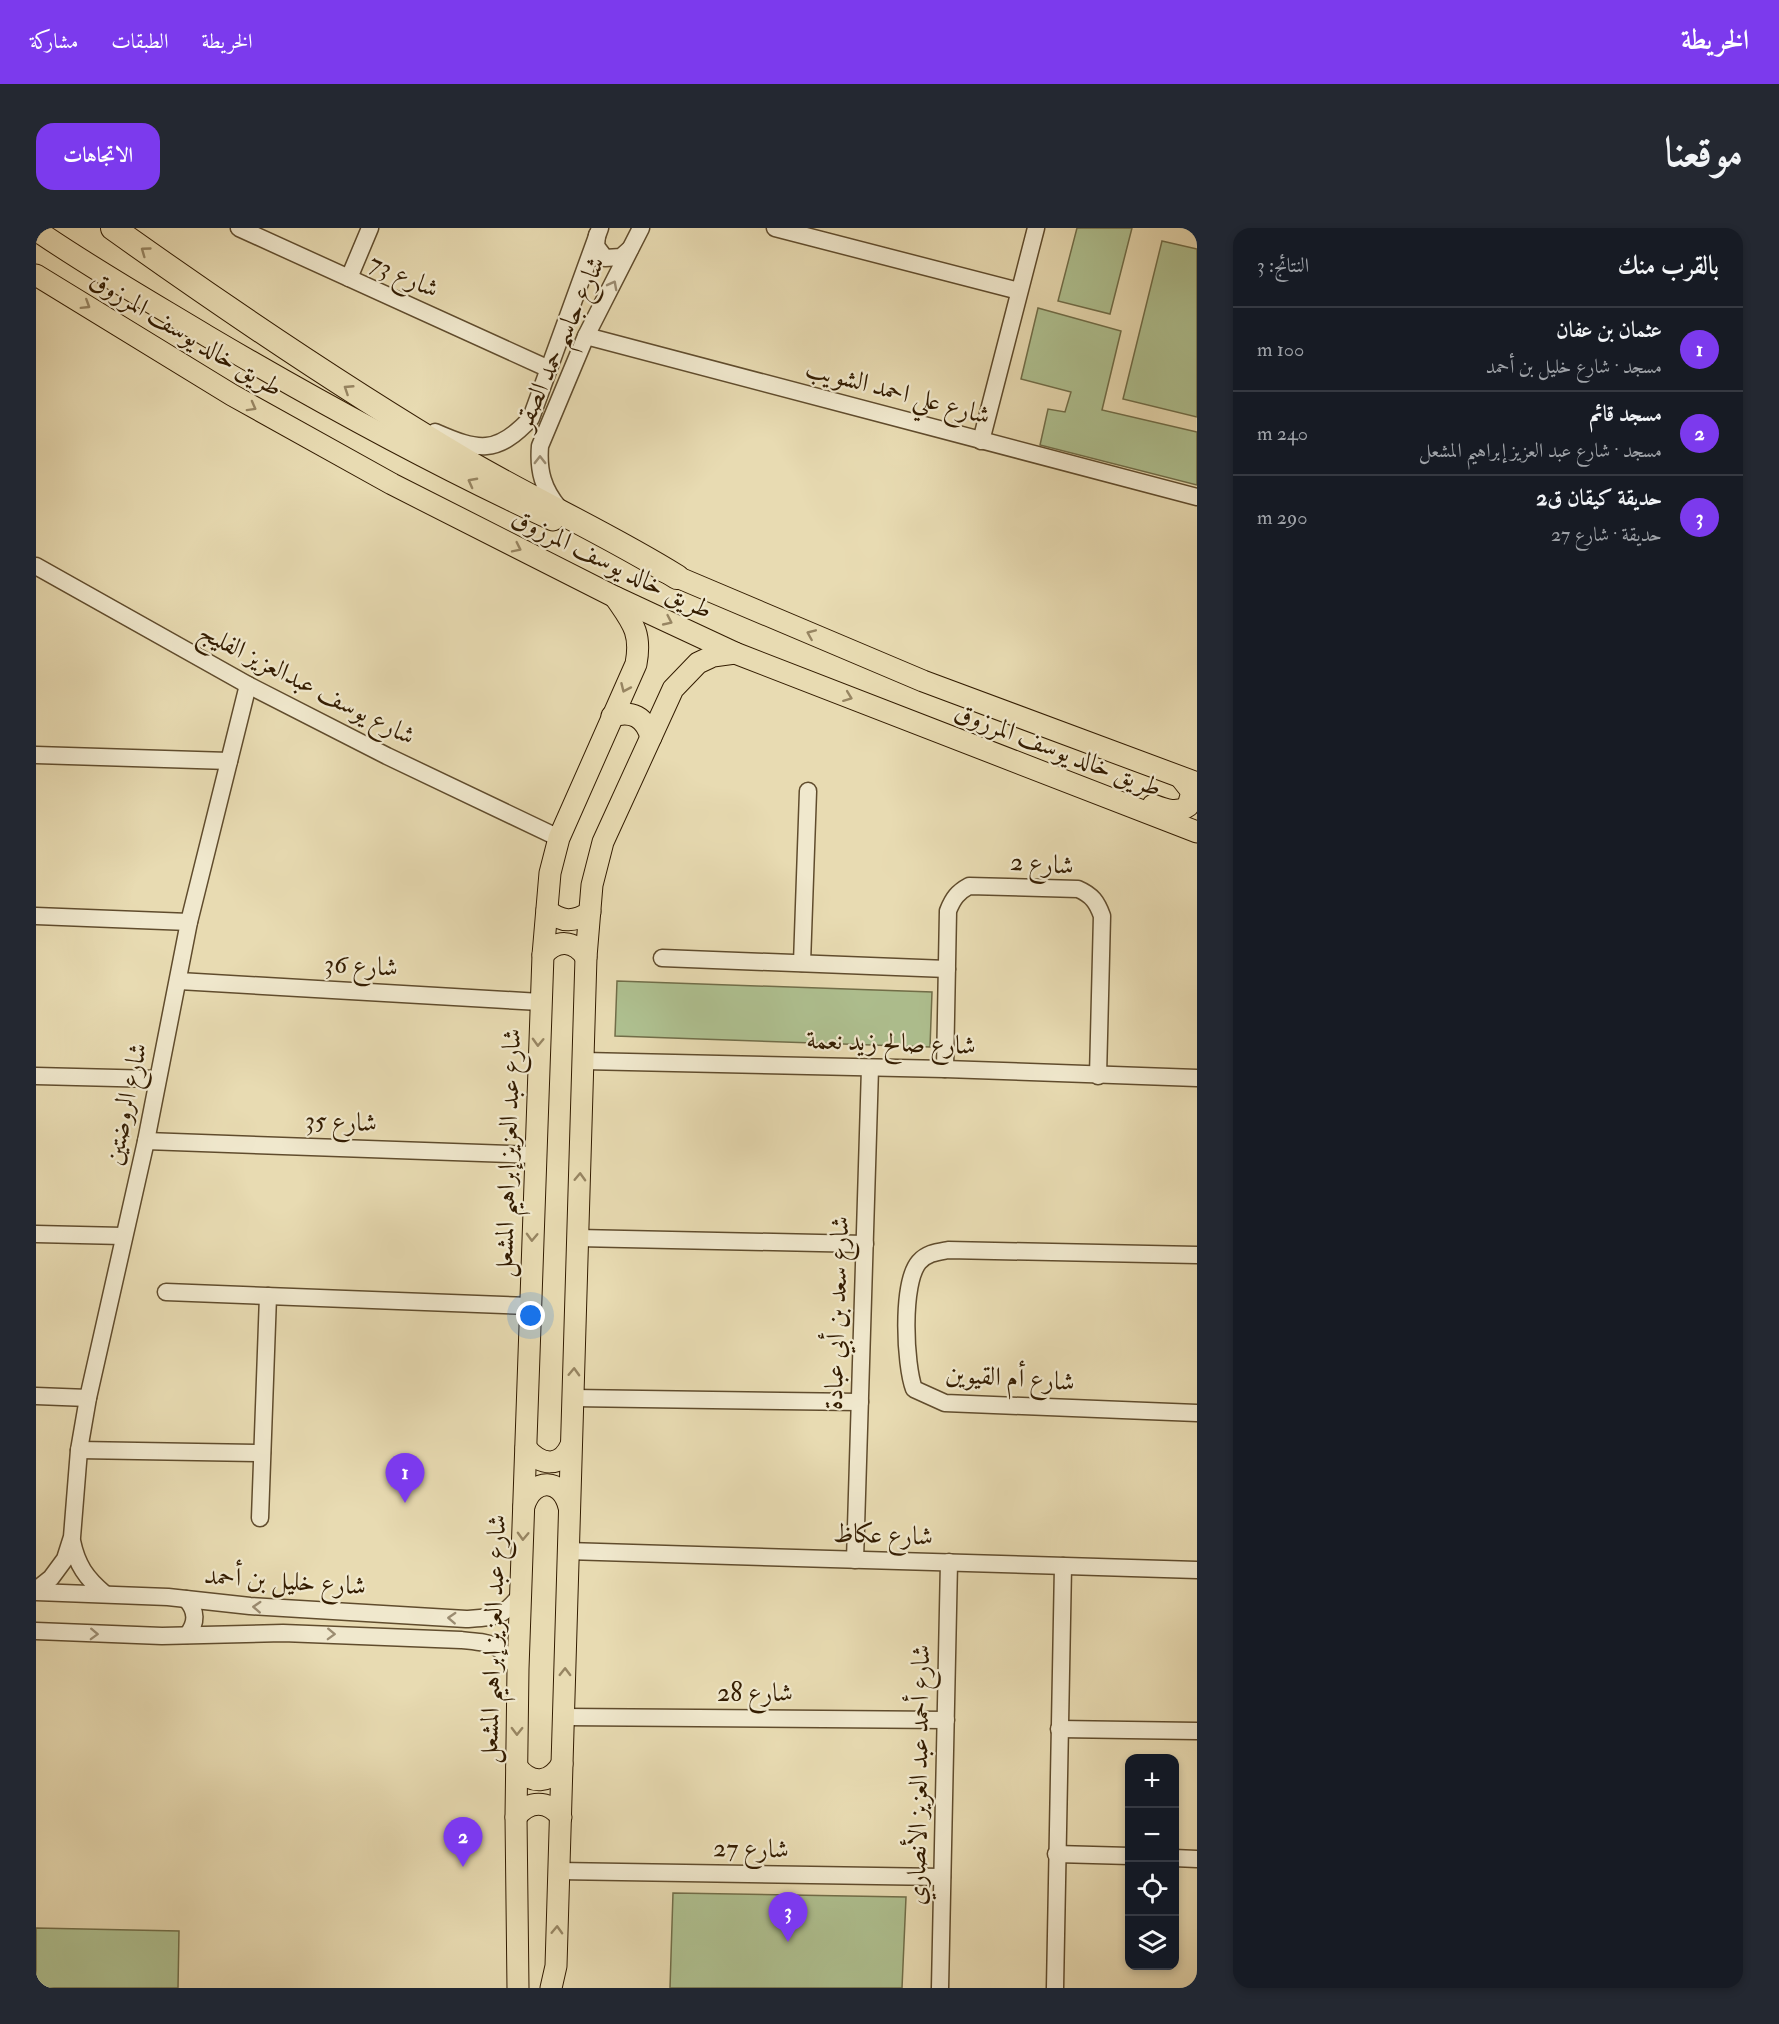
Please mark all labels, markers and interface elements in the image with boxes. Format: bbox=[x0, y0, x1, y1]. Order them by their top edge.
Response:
text: الخريطة bbox=[1681, 23, 1749, 58]
text: مشاركة bbox=[30, 28, 78, 55]
text: الطبقات bbox=[111, 28, 168, 55]
text: الخريطة bbox=[201, 28, 253, 55]
button: الاتجاهات bbox=[36, 123, 160, 190]
text: موقعنا bbox=[1665, 127, 1743, 179]
one-way arrow bbox=[141, 247, 152, 258]
street label: شارع 73 bbox=[362, 247, 444, 310]
text: بالقرب منك bbox=[1617, 250, 1719, 282]
street label: شارع جاسم حمد الصقر bbox=[506, 252, 621, 441]
text: النتائج: 3 bbox=[1257, 253, 1309, 278]
street label: طريق خالد يوسف المرزوق bbox=[84, 264, 288, 404]
one-way arrow bbox=[606, 280, 617, 291]
one-way arrow bbox=[80, 298, 90, 310]
text: عثمان بن عفان bbox=[1556, 316, 1662, 344]
text: 100 m bbox=[1257, 337, 1304, 362]
text: 1 bbox=[1696, 337, 1703, 362]
street label: شارع علي احمد الشويب bbox=[800, 352, 994, 440]
text: مسجد · شارع خليل بن أحمد bbox=[1486, 354, 1662, 379]
one-way arrow bbox=[344, 384, 354, 396]
one-way arrow bbox=[246, 400, 256, 411]
text: مسجد قائم bbox=[1590, 400, 1662, 428]
text: 240 m bbox=[1257, 421, 1308, 446]
text: 2 bbox=[1694, 421, 1705, 446]
text: مسجد · شارع عبد العزيز إبراهيم المشعل bbox=[1419, 438, 1662, 463]
one-way arrow bbox=[534, 456, 546, 465]
one-way arrow bbox=[467, 478, 478, 489]
text: حديقة كيقان ق2 bbox=[1536, 484, 1662, 512]
street label: طريق خالد يوسف المرزوق bbox=[506, 502, 718, 626]
text: 290 m bbox=[1257, 505, 1307, 530]
text: 3 bbox=[1696, 505, 1703, 530]
text: حديقة · شارع 27 bbox=[1551, 522, 1662, 547]
one-way arrow bbox=[510, 541, 521, 553]
one-way arrow bbox=[661, 614, 672, 626]
street label: شارع يوسف عبدالعزيز الفليج bbox=[190, 616, 421, 759]
one-way arrow bbox=[806, 629, 817, 641]
one-way arrow bbox=[620, 681, 632, 692]
one-way arrow bbox=[842, 689, 852, 702]
street label: طريق خالد يوسف المرزوق bbox=[950, 696, 1166, 804]
street label: شارع 2 bbox=[1009, 846, 1075, 887]
street label: شارع 36 bbox=[323, 948, 399, 989]
street label: شارع صالح زيد نعمة bbox=[806, 1024, 976, 1067]
street label: شارع عبد العزيز إبراهيم المشعل bbox=[488, 1028, 537, 1278]
one-way arrow bbox=[532, 1037, 545, 1046]
street label: شارع الروضتين bbox=[97, 1040, 159, 1169]
street label: شارع 35 bbox=[304, 1105, 378, 1144]
one-way arrow bbox=[574, 1173, 586, 1182]
street label: شارع سعد بن أبي عبادة bbox=[816, 1215, 861, 1411]
one-way arrow bbox=[526, 1232, 538, 1241]
your location bbox=[516, 1301, 545, 1330]
street label: شارع أم القيوين bbox=[944, 1356, 1076, 1404]
one-way arrow bbox=[567, 1368, 580, 1377]
pin: 1 bbox=[386, 1454, 424, 1503]
street label: شارع عبد العزيز إبراهيم المشعل bbox=[473, 1514, 522, 1764]
street label: شارع عكاظ bbox=[832, 1517, 934, 1558]
one-way arrow bbox=[517, 1532, 529, 1541]
street label: شارع خليل بن أحمد bbox=[203, 1557, 367, 1608]
one-way arrow bbox=[252, 1600, 261, 1613]
one-way arrow bbox=[447, 1611, 456, 1624]
one-way arrow bbox=[90, 1627, 99, 1640]
one-way arrow bbox=[327, 1628, 336, 1641]
street label: شارع أحمد عبد العزيز الأنصاري bbox=[898, 1644, 942, 1906]
one-way arrow bbox=[558, 1668, 571, 1677]
street label: شارع 28 bbox=[717, 1677, 793, 1714]
one-way arrow bbox=[511, 1727, 523, 1736]
map controls bbox=[1125, 1754, 1179, 1970]
button: + bbox=[1125, 1754, 1179, 1808]
button: − bbox=[1125, 1808, 1179, 1862]
pin: 2 bbox=[444, 1818, 482, 1867]
street label: شارع 27 bbox=[713, 1832, 789, 1871]
button: locate bbox=[1125, 1862, 1179, 1916]
pin: 3 bbox=[768, 1892, 807, 1942]
button: layers bbox=[1125, 1916, 1179, 1970]
one-way arrow bbox=[550, 1925, 563, 1934]

